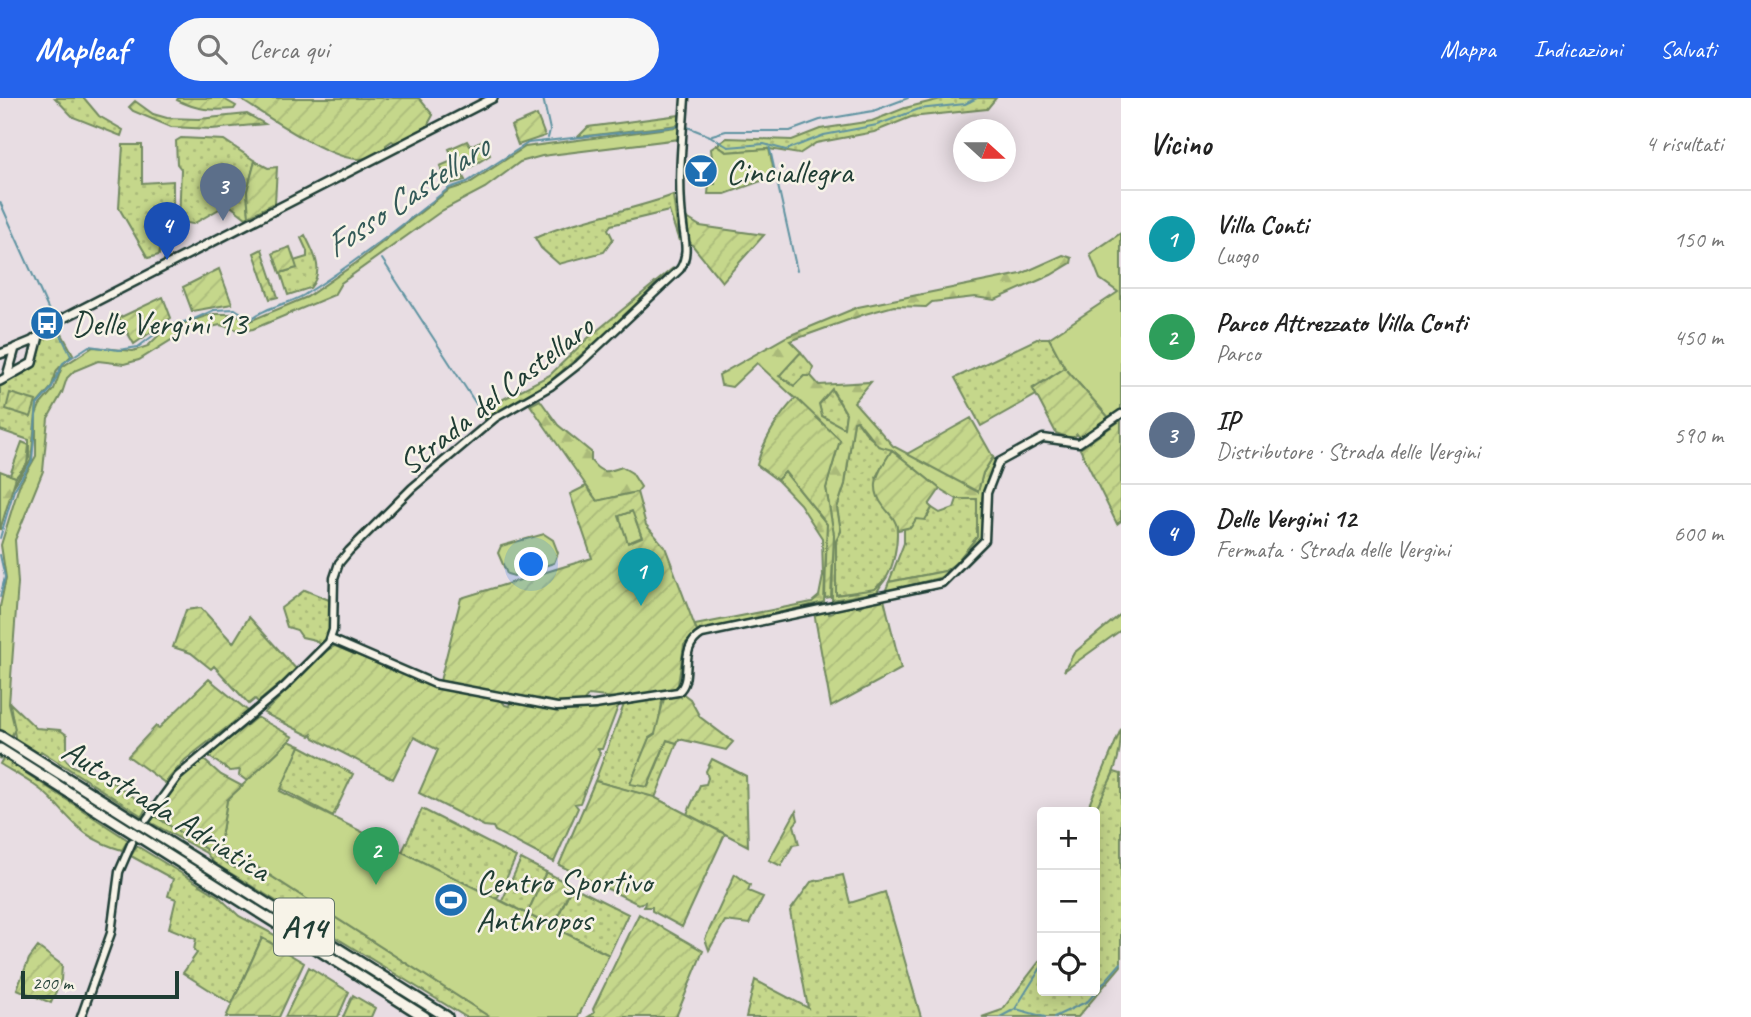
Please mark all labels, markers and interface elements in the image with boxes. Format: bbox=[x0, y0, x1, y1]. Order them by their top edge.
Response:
search box bbox=[169, 18, 659, 81]
text: Mapleaf bbox=[35, 28, 127, 70]
icon: search bbox=[193, 30, 231, 68]
text: Cerca qui bbox=[249, 33, 329, 66]
text: Mappa bbox=[1440, 34, 1496, 64]
text: Indicazioni bbox=[1534, 34, 1622, 64]
text: Salvati bbox=[1660, 34, 1716, 64]
north arrow bbox=[953, 119, 1016, 182]
water label: Fosso Castellaro bbox=[315, 122, 501, 268]
text: Vicino bbox=[1149, 125, 1211, 163]
text: 4 risultati bbox=[1645, 129, 1723, 158]
place label: Cinciallegra bbox=[726, 151, 854, 193]
bar icon: Cinciallegra bbox=[682, 152, 720, 190]
pin: 3 bbox=[200, 163, 246, 221]
pin: 4 bbox=[144, 202, 190, 260]
text: Villa Conti bbox=[1216, 208, 1308, 241]
text: 1 bbox=[1167, 225, 1177, 254]
text: 150 m bbox=[1674, 225, 1723, 254]
text: Luogo bbox=[1216, 241, 1258, 270]
place label: Delle Vergini 13 bbox=[72, 303, 249, 345]
bus stop icon: Delle Vergini 13 bbox=[28, 304, 66, 342]
street label: Strada del Castellaro bbox=[390, 304, 604, 484]
text: Parco Attrezzato Villa Conti bbox=[1216, 306, 1467, 339]
text: 2 bbox=[1167, 323, 1177, 352]
text: 450 m bbox=[1674, 323, 1723, 352]
text: Parco bbox=[1216, 339, 1260, 368]
text: IP bbox=[1216, 404, 1239, 437]
text: 3 bbox=[1167, 421, 1177, 450]
text: 590 m bbox=[1674, 421, 1723, 450]
text: Distributore · Strada delle Vergini bbox=[1216, 437, 1480, 466]
text: Delle Vergini 12 bbox=[1216, 502, 1356, 535]
text: 4 bbox=[1167, 519, 1177, 548]
text: 600 m bbox=[1674, 519, 1723, 548]
text: Fermata · Strada delle Vergini bbox=[1216, 535, 1450, 564]
your location bbox=[514, 547, 548, 581]
pin: 1 bbox=[618, 548, 664, 606]
street label: Autostrada Adriatica bbox=[55, 729, 280, 892]
map controls bbox=[1037, 807, 1100, 996]
button: + bbox=[1037, 807, 1100, 870]
pin: 2 bbox=[353, 827, 399, 885]
place label: Centro Sportivo Anthropos bbox=[476, 861, 655, 941]
button: − bbox=[1037, 870, 1100, 933]
sports icon: Centro Sportivo Anthropos bbox=[432, 881, 470, 919]
road number: A14 bbox=[274, 898, 334, 956]
button: locate bbox=[1037, 933, 1100, 996]
scale bar bbox=[21, 968, 178, 1000]
text: 200 m bbox=[32, 971, 73, 995]

